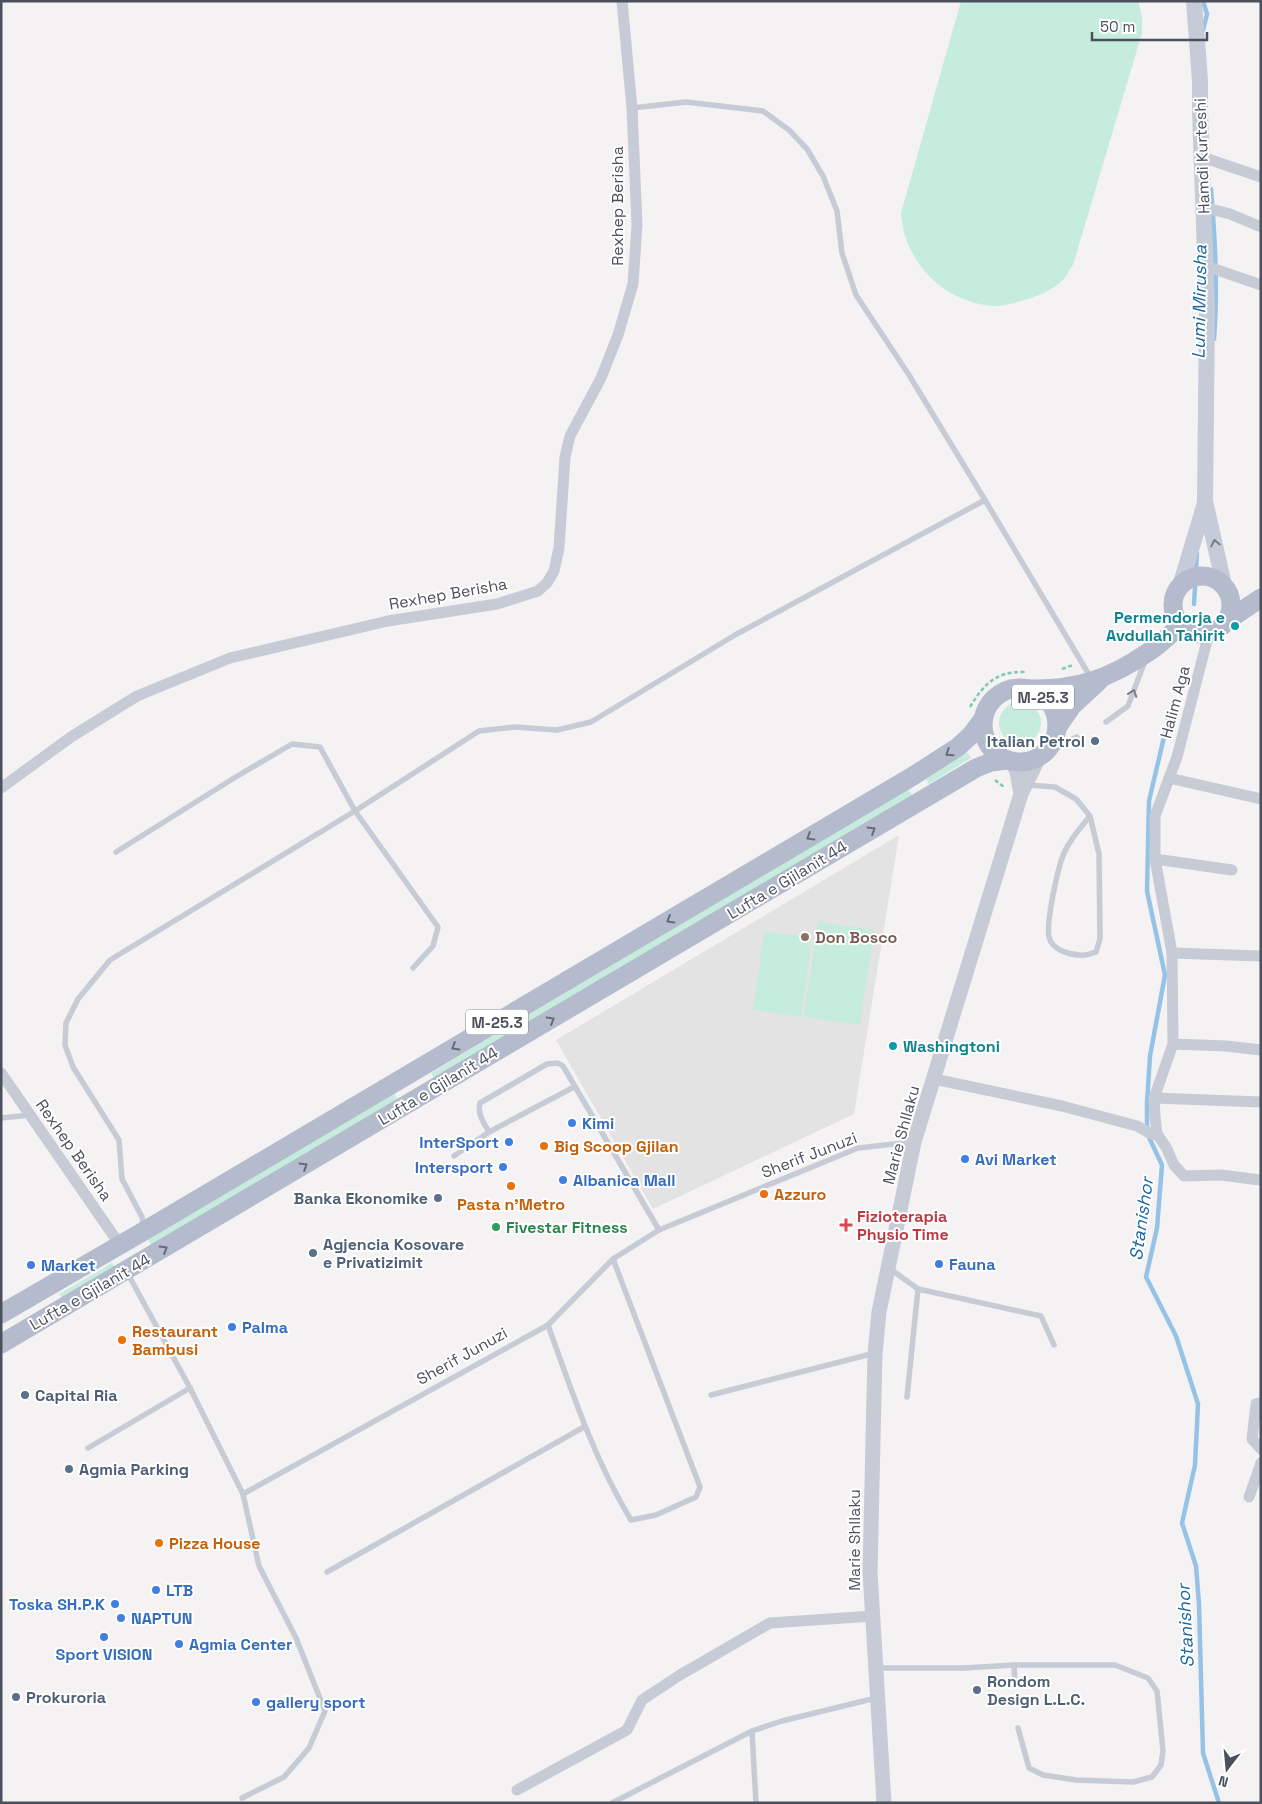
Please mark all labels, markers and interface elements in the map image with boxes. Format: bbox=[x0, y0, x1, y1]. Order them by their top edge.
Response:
scale bar bbox=[1092, 10, 1207, 42]
text: 50 m bbox=[1100, 17, 1135, 36]
street label: Hamdi Kurteshi bbox=[1189, 98, 1215, 214]
street label: Rexhep Berisha bbox=[607, 146, 628, 266]
water label: Lumi Mirusha bbox=[1187, 244, 1212, 359]
one-way arrow bbox=[1210, 539, 1221, 547]
street label: Rexhep Berisha bbox=[387, 573, 509, 615]
place label: Permendorja e Avdullah Tahirit bbox=[1106, 607, 1225, 646]
marker: Permendorja e Avdullah Tahirit bbox=[1229, 620, 1241, 632]
street label: Halim Aga bbox=[1155, 663, 1195, 741]
road number: M-25.3 bbox=[1012, 684, 1074, 710]
one-way arrow bbox=[1127, 689, 1137, 697]
place label: Italian Petrol bbox=[987, 731, 1085, 752]
marker: Italian Petrol bbox=[1089, 735, 1101, 747]
one-way arrow bbox=[945, 746, 954, 756]
one-way arrow bbox=[866, 826, 875, 836]
one-way arrow bbox=[806, 830, 815, 840]
street label: Lufta e Gjilanit 44 bbox=[723, 836, 851, 924]
one-way arrow bbox=[666, 913, 675, 923]
place label: Don Bosco bbox=[815, 927, 898, 948]
marker: Don Bosco bbox=[799, 931, 811, 943]
road number: M-25.3 bbox=[466, 1010, 528, 1034]
one-way arrow bbox=[546, 1016, 555, 1026]
place label: Washingtoni bbox=[903, 1036, 1000, 1057]
one-way arrow bbox=[451, 1040, 460, 1050]
marker: Washingtoni bbox=[887, 1040, 899, 1052]
street label: Lufta e Gjilanit 44 bbox=[374, 1042, 502, 1130]
street label: Marie Shllaku bbox=[878, 1083, 924, 1187]
street label: Rexhep Berisha bbox=[31, 1095, 117, 1205]
place label: Kimi bbox=[582, 1113, 614, 1134]
marker: Kimi bbox=[566, 1117, 578, 1129]
street label: Sherif Junuzi bbox=[758, 1127, 860, 1183]
place label: InterSport bbox=[419, 1132, 499, 1153]
marker: InterSport bbox=[503, 1136, 515, 1148]
place label: Big Scoop Gjilan bbox=[554, 1136, 679, 1157]
marker: Big Scoop Gjilan bbox=[538, 1140, 550, 1152]
place label: Avi Market bbox=[975, 1149, 1057, 1170]
marker: Avi Market bbox=[959, 1153, 971, 1165]
place label: Intersport bbox=[415, 1157, 493, 1178]
marker: Intersport bbox=[497, 1161, 509, 1173]
one-way arrow bbox=[299, 1162, 308, 1172]
place label: Albanica Mall bbox=[573, 1170, 676, 1191]
marker: Albanica Mall bbox=[557, 1174, 569, 1186]
water label: Stanishor bbox=[1124, 1174, 1159, 1262]
marker: Pasta n'Metro bbox=[505, 1180, 517, 1192]
place label: Azzuro bbox=[774, 1184, 827, 1205]
place label: Banka Ekonomike bbox=[294, 1188, 428, 1209]
marker: Azzuro bbox=[758, 1188, 770, 1200]
marker: Banka Ekonomike bbox=[432, 1192, 444, 1204]
place label: Pasta n'Metro bbox=[457, 1194, 565, 1215]
place label: Fizioterapia Physio Time bbox=[857, 1206, 949, 1245]
place label: Fivestar Fitness bbox=[506, 1217, 628, 1238]
marker: Fizioterapia Physio Time bbox=[839, 1218, 853, 1232]
marker: Fivestar Fitness bbox=[490, 1221, 502, 1233]
place label: Agjencia Kosovare e Privatizimit bbox=[323, 1234, 464, 1273]
one-way arrow bbox=[159, 1245, 168, 1255]
marker: Agjencia Kosovare e Privatizimit bbox=[307, 1247, 319, 1259]
street label: Lufta e Gjilanit 44 bbox=[26, 1249, 154, 1335]
place label: Fauna bbox=[949, 1254, 995, 1275]
place label: Market bbox=[41, 1255, 96, 1276]
marker: Fauna bbox=[933, 1258, 945, 1270]
marker: Market bbox=[25, 1259, 37, 1271]
place label: Palma bbox=[242, 1317, 288, 1338]
place label: Restaurant Bambusi bbox=[132, 1321, 218, 1360]
marker: Palma bbox=[226, 1321, 238, 1333]
street label: Sherif Junuzi bbox=[413, 1322, 511, 1390]
marker: Restaurant Bambusi bbox=[116, 1334, 128, 1346]
place label: Capital Ria bbox=[35, 1385, 118, 1406]
marker: Capital Ria bbox=[19, 1389, 31, 1401]
place label: Agmia Parking bbox=[79, 1459, 189, 1480]
marker: Agmia Parking bbox=[63, 1463, 75, 1475]
street label: Marie Shllaku bbox=[844, 1489, 865, 1591]
place label: Pizza House bbox=[169, 1533, 261, 1554]
marker: Pizza House bbox=[153, 1537, 165, 1549]
place label: LTB bbox=[166, 1580, 193, 1601]
water label: Stanishor bbox=[1171, 1582, 1199, 1668]
marker: LTB bbox=[150, 1584, 162, 1596]
place label: Toska SH.P.K bbox=[9, 1594, 105, 1615]
marker: Toska SH.P.K bbox=[109, 1598, 121, 1610]
place label: NAPTUN bbox=[131, 1608, 192, 1629]
marker: NAPTUN bbox=[115, 1612, 127, 1624]
marker: Sport VISION bbox=[98, 1631, 110, 1643]
place label: Agmia Center bbox=[189, 1634, 292, 1655]
marker: Agmia Center bbox=[173, 1638, 185, 1650]
place label: Sport VISION bbox=[56, 1644, 152, 1665]
place label: Rondom Design L.L.C. bbox=[987, 1671, 1085, 1710]
marker: Rondom Design L.L.C. bbox=[971, 1684, 983, 1696]
place label: Prokuroria bbox=[26, 1687, 106, 1708]
marker: Prokuroria bbox=[10, 1691, 22, 1703]
place label: gallery sport bbox=[266, 1692, 365, 1713]
marker: gallery sport bbox=[250, 1696, 262, 1708]
north arrow bbox=[1202, 1744, 1252, 1794]
text: N bbox=[1216, 1772, 1230, 1791]

